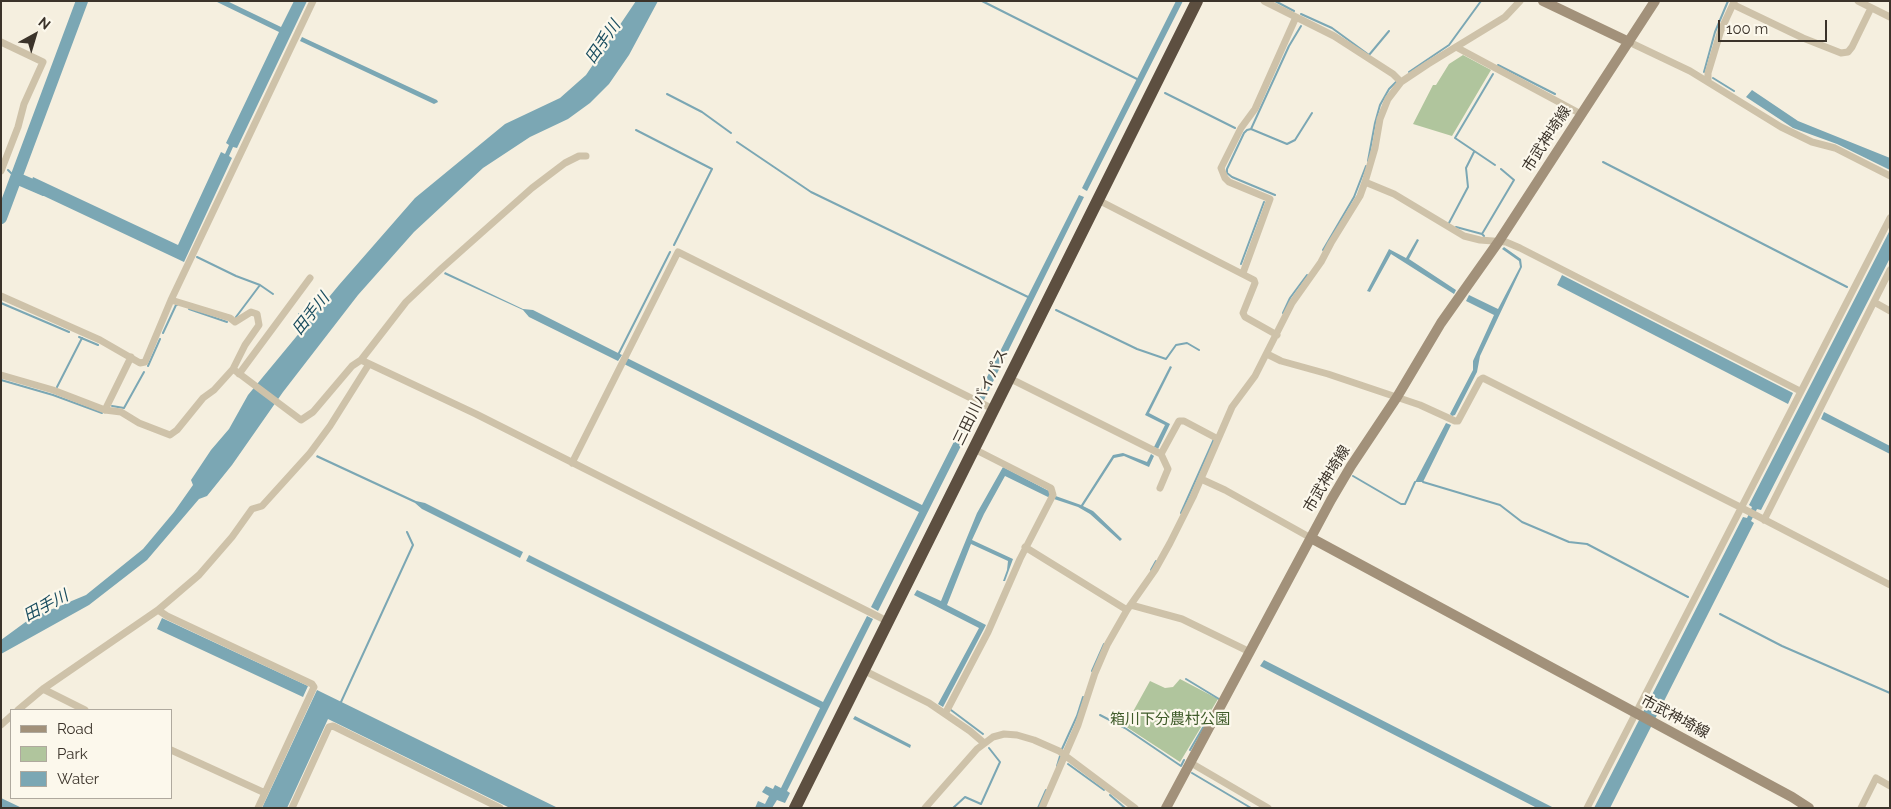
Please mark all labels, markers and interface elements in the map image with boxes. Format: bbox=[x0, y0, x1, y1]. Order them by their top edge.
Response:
north arrow bbox=[10, 10, 60, 60]
scale bar bbox=[1721, 10, 1830, 42]
text: N bbox=[35, 14, 54, 33]
water label: 田手川 bbox=[581, 17, 625, 67]
text: 100 m bbox=[1726, 20, 1768, 38]
street label: 市武神埼線 bbox=[1519, 103, 1575, 175]
water label: 田手川 bbox=[288, 289, 334, 339]
street label: 三田川バイパス bbox=[950, 346, 1012, 448]
street label: 市武神埼線 bbox=[1300, 442, 1354, 516]
water label: 田手川 bbox=[20, 586, 72, 626]
street label: 市武神埼線 bbox=[1638, 691, 1712, 743]
legend bbox=[10, 709, 172, 799]
park label: 箱川下分農村公園 bbox=[1110, 710, 1230, 728]
text: Road bbox=[57, 720, 93, 738]
text: Park bbox=[57, 745, 88, 763]
text: Water bbox=[57, 770, 99, 788]

